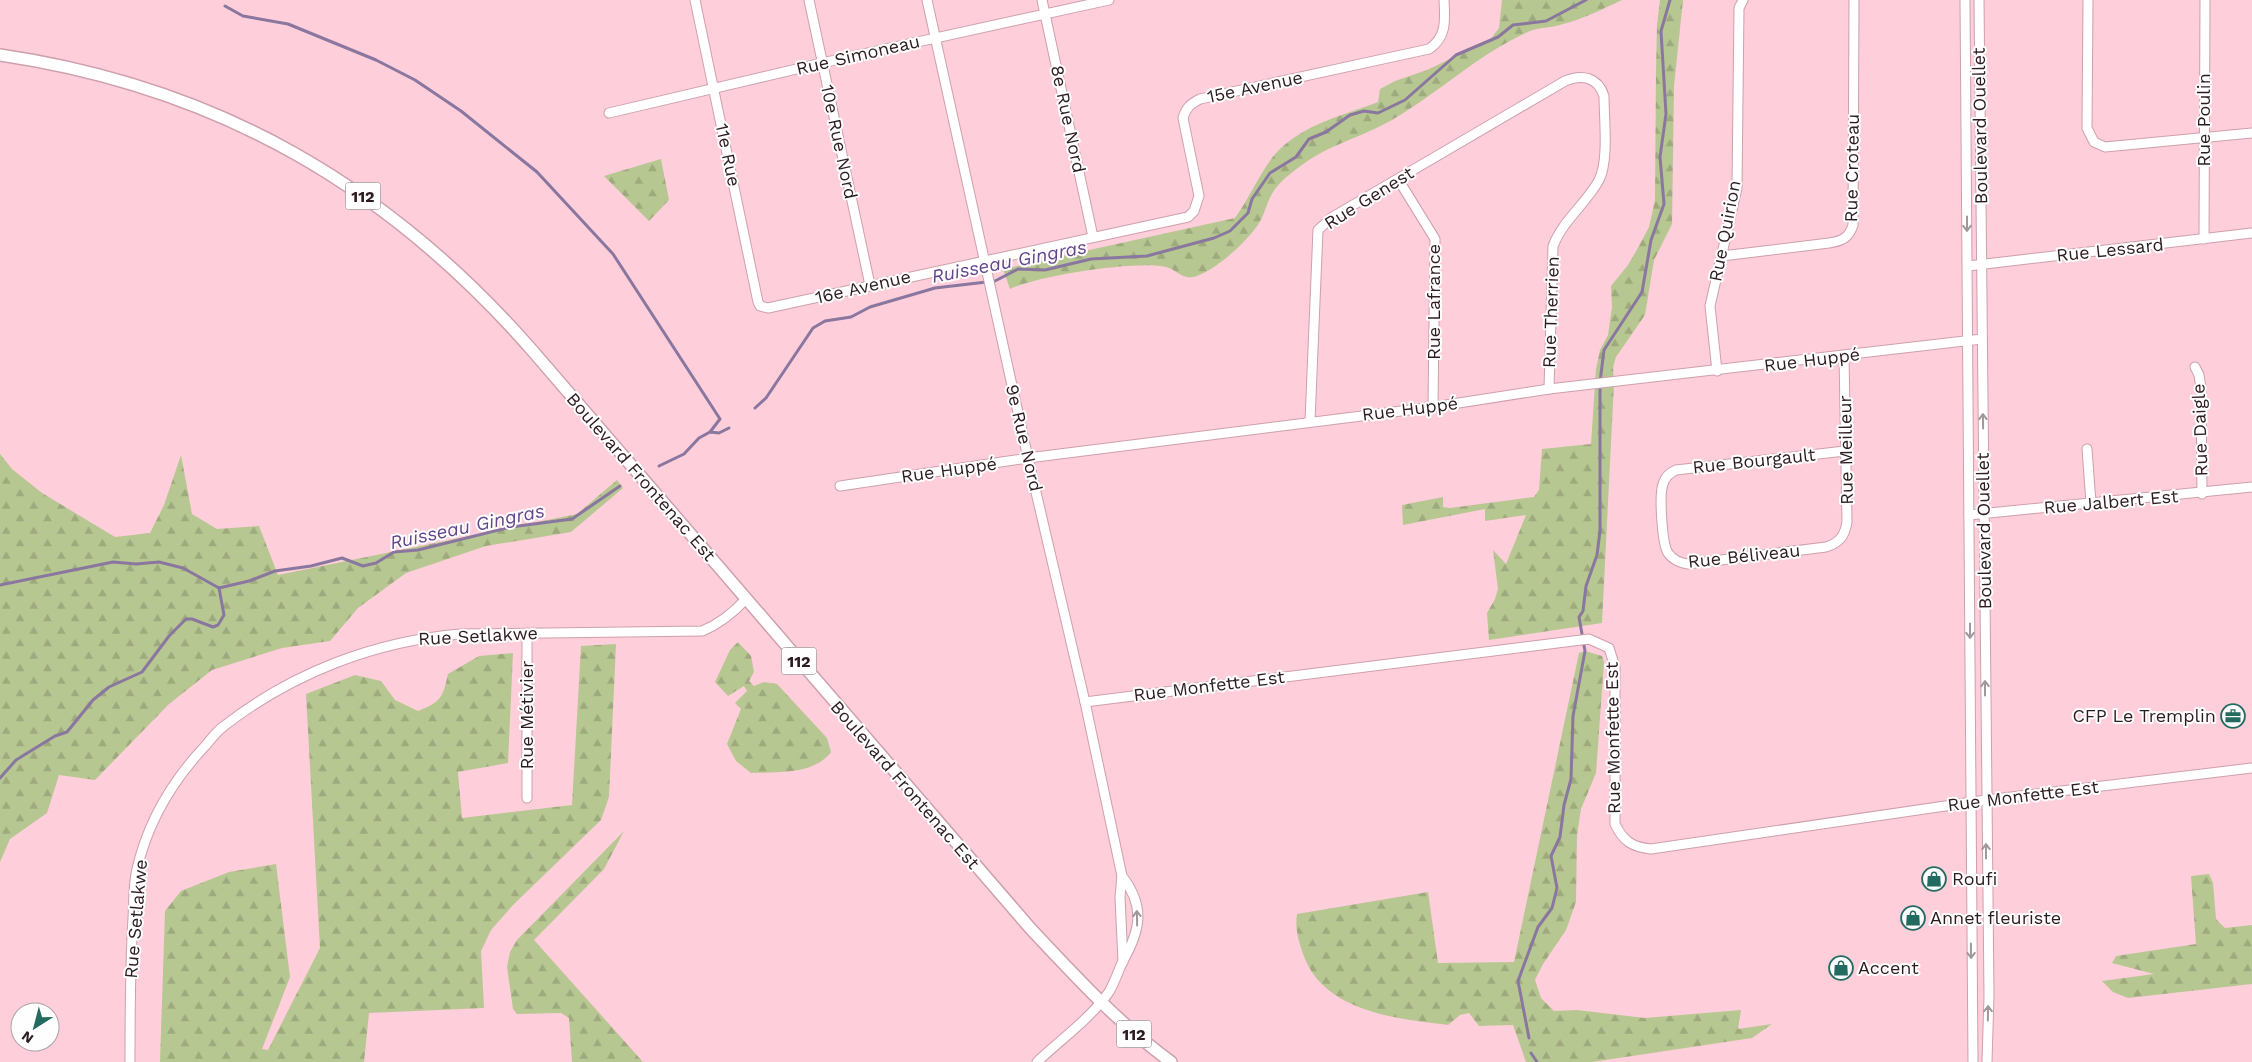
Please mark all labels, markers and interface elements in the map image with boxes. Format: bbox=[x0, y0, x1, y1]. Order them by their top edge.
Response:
street label: Rue Simoneau bbox=[794, 30, 922, 79]
street label: Boulevard Ouellet bbox=[1968, 47, 1991, 205]
street label: 8e Rue Nord bbox=[1047, 63, 1090, 175]
street label: 15e Avenue bbox=[1205, 66, 1305, 107]
street label: Rue Poulin bbox=[2193, 73, 2214, 167]
street label: 10e Rue Nord bbox=[817, 83, 862, 201]
street label: Rue Croteau bbox=[1840, 113, 1863, 223]
street label: 11e Rue bbox=[712, 121, 745, 188]
street label: Rue Genest bbox=[1320, 162, 1418, 233]
street label: Rue Quirion bbox=[1704, 178, 1745, 283]
road number: 112 bbox=[346, 182, 380, 210]
one-way arrow bbox=[1962, 215, 1972, 231]
street label: Rue Lessard bbox=[2055, 233, 2165, 266]
water label: Ruisseau Gingras bbox=[930, 235, 1089, 288]
street label: Rue Lafrance bbox=[1423, 244, 1444, 360]
street label: Rue Therrien bbox=[1538, 256, 1563, 368]
street label: 16e Avenue bbox=[813, 265, 913, 308]
street label: Rue Huppé bbox=[1763, 343, 1861, 376]
street label: 9e Rue Nord bbox=[1002, 382, 1047, 493]
street label: Rue Daigle bbox=[2187, 383, 2212, 477]
street label: Boulevard Frontenac Est bbox=[563, 388, 721, 565]
street label: Rue Huppé bbox=[1361, 392, 1459, 425]
street label: Rue Meilleur bbox=[1834, 395, 1857, 505]
one-way arrow bbox=[1978, 413, 1988, 430]
street label: Rue Bourgault bbox=[1691, 444, 1817, 477]
street label: Rue Huppé bbox=[900, 452, 998, 487]
street label: Boulevard Ouellet bbox=[1972, 452, 1995, 610]
street label: Rue Jalbert Est bbox=[2043, 485, 2180, 518]
water label: Ruisseau Gingras bbox=[388, 499, 547, 554]
street label: Rue Béliveau bbox=[1687, 539, 1801, 572]
street label: Rue Setlakwe bbox=[418, 622, 538, 649]
one-way arrow bbox=[1965, 623, 1974, 639]
road number: 112 bbox=[782, 648, 816, 674]
street label: Rue Métivier bbox=[516, 661, 537, 769]
street label: Rue Monfette Est bbox=[1601, 661, 1624, 814]
street label: Rue Monfette Est bbox=[1132, 666, 1286, 705]
one-way arrow bbox=[1980, 681, 1990, 697]
street label: Boulevard Frontenac Est bbox=[827, 696, 985, 873]
office icon: CFP Le Tremplin bbox=[2220, 703, 2246, 729]
place label: CFP Le Tremplin bbox=[2072, 705, 2216, 726]
street label: Rue Monfette Est bbox=[1946, 776, 2100, 815]
one-way arrow bbox=[1982, 843, 1991, 859]
street label: Rue Setlakwe bbox=[120, 858, 151, 979]
shop icon: Roufi bbox=[1921, 866, 1947, 892]
place label: Roufi bbox=[1952, 868, 1997, 889]
shop icon: Annet fleuriste bbox=[1900, 905, 1926, 931]
place label: Annet fleuriste bbox=[1930, 907, 2061, 928]
one-way arrow bbox=[1132, 911, 1142, 927]
one-way arrow bbox=[1966, 942, 1976, 959]
shop icon: Accent bbox=[1828, 955, 1854, 981]
place label: Accent bbox=[1858, 957, 1919, 978]
north arrow bbox=[10, 1002, 60, 1052]
one-way arrow bbox=[1983, 1006, 1993, 1022]
road number: 112 bbox=[1116, 1021, 1152, 1048]
text: N bbox=[18, 1028, 36, 1047]

